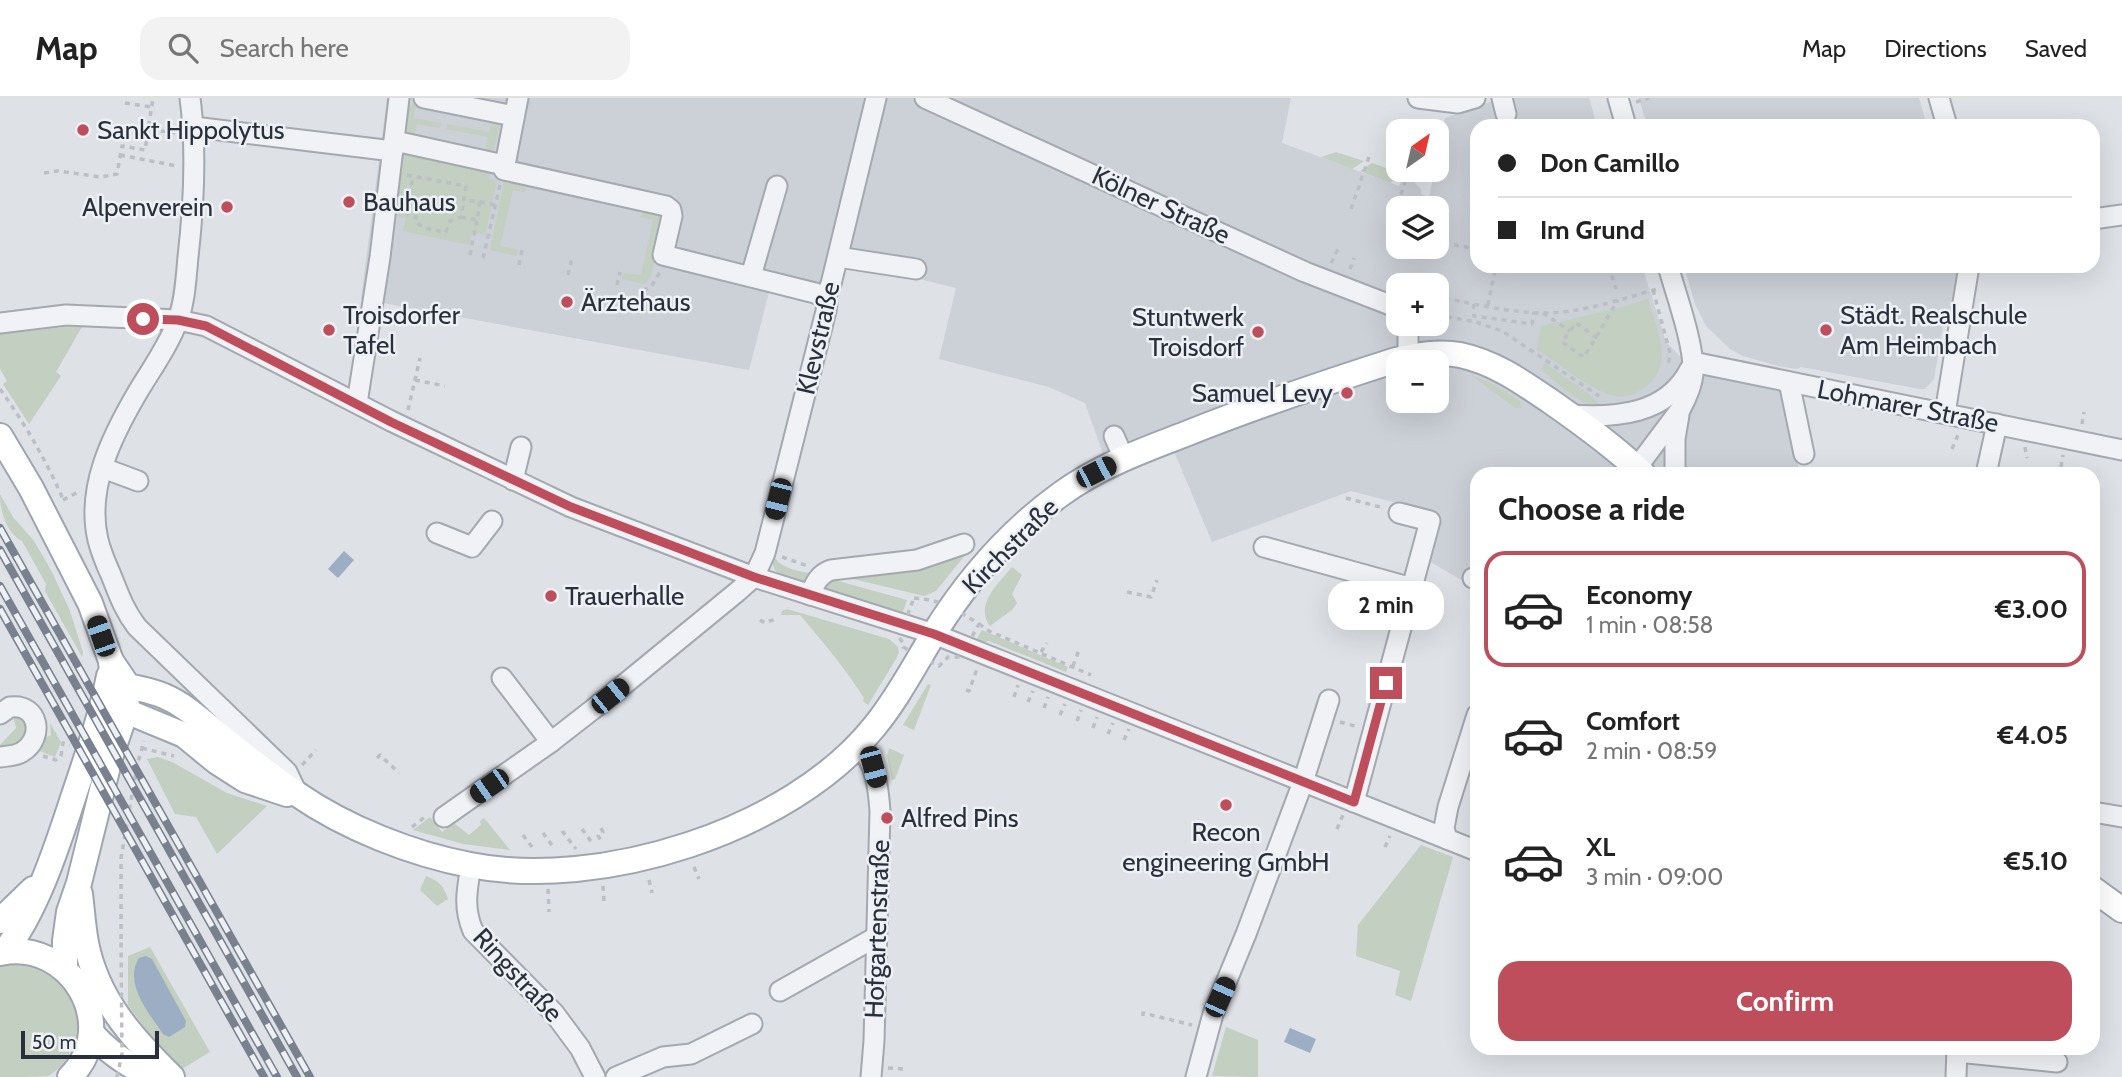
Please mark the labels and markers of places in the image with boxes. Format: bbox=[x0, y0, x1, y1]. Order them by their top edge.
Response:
place label: Sankt Hippolytus bbox=[97, 114, 285, 146]
marker: Sankt Hippolytus bbox=[75, 122, 91, 138]
place label: Bauhaus bbox=[363, 186, 456, 218]
place label: Alpenverein bbox=[82, 191, 213, 223]
marker: Bauhaus bbox=[341, 194, 357, 210]
marker: Alpenverein bbox=[219, 199, 235, 215]
place label: Ärztehaus bbox=[581, 286, 691, 318]
marker: Ärztehaus bbox=[559, 294, 575, 310]
place label: Troisdorfer Tafel bbox=[343, 299, 461, 361]
place label: Städt. Realschule Am Heimbach bbox=[1840, 299, 2027, 361]
place label: Stuntwerk Troisdorf bbox=[1132, 301, 1244, 363]
marker: Troisdorfer Tafel bbox=[321, 322, 337, 338]
marker: Städt. Realschule Am Heimbach bbox=[1818, 322, 1834, 338]
marker: Stuntwerk Troisdorf bbox=[1250, 324, 1266, 340]
place label: Samuel Levy bbox=[1192, 377, 1333, 409]
marker: Samuel Levy bbox=[1339, 385, 1355, 401]
place label: Trauerhalle bbox=[565, 580, 684, 612]
marker: Trauerhalle bbox=[543, 588, 559, 604]
marker: Recon engineering GmbH bbox=[1218, 797, 1234, 813]
place label: Alfred Pins bbox=[901, 802, 1019, 834]
marker: Alfred Pins bbox=[879, 810, 895, 826]
place label: Recon engineering GmbH bbox=[1122, 816, 1330, 878]

